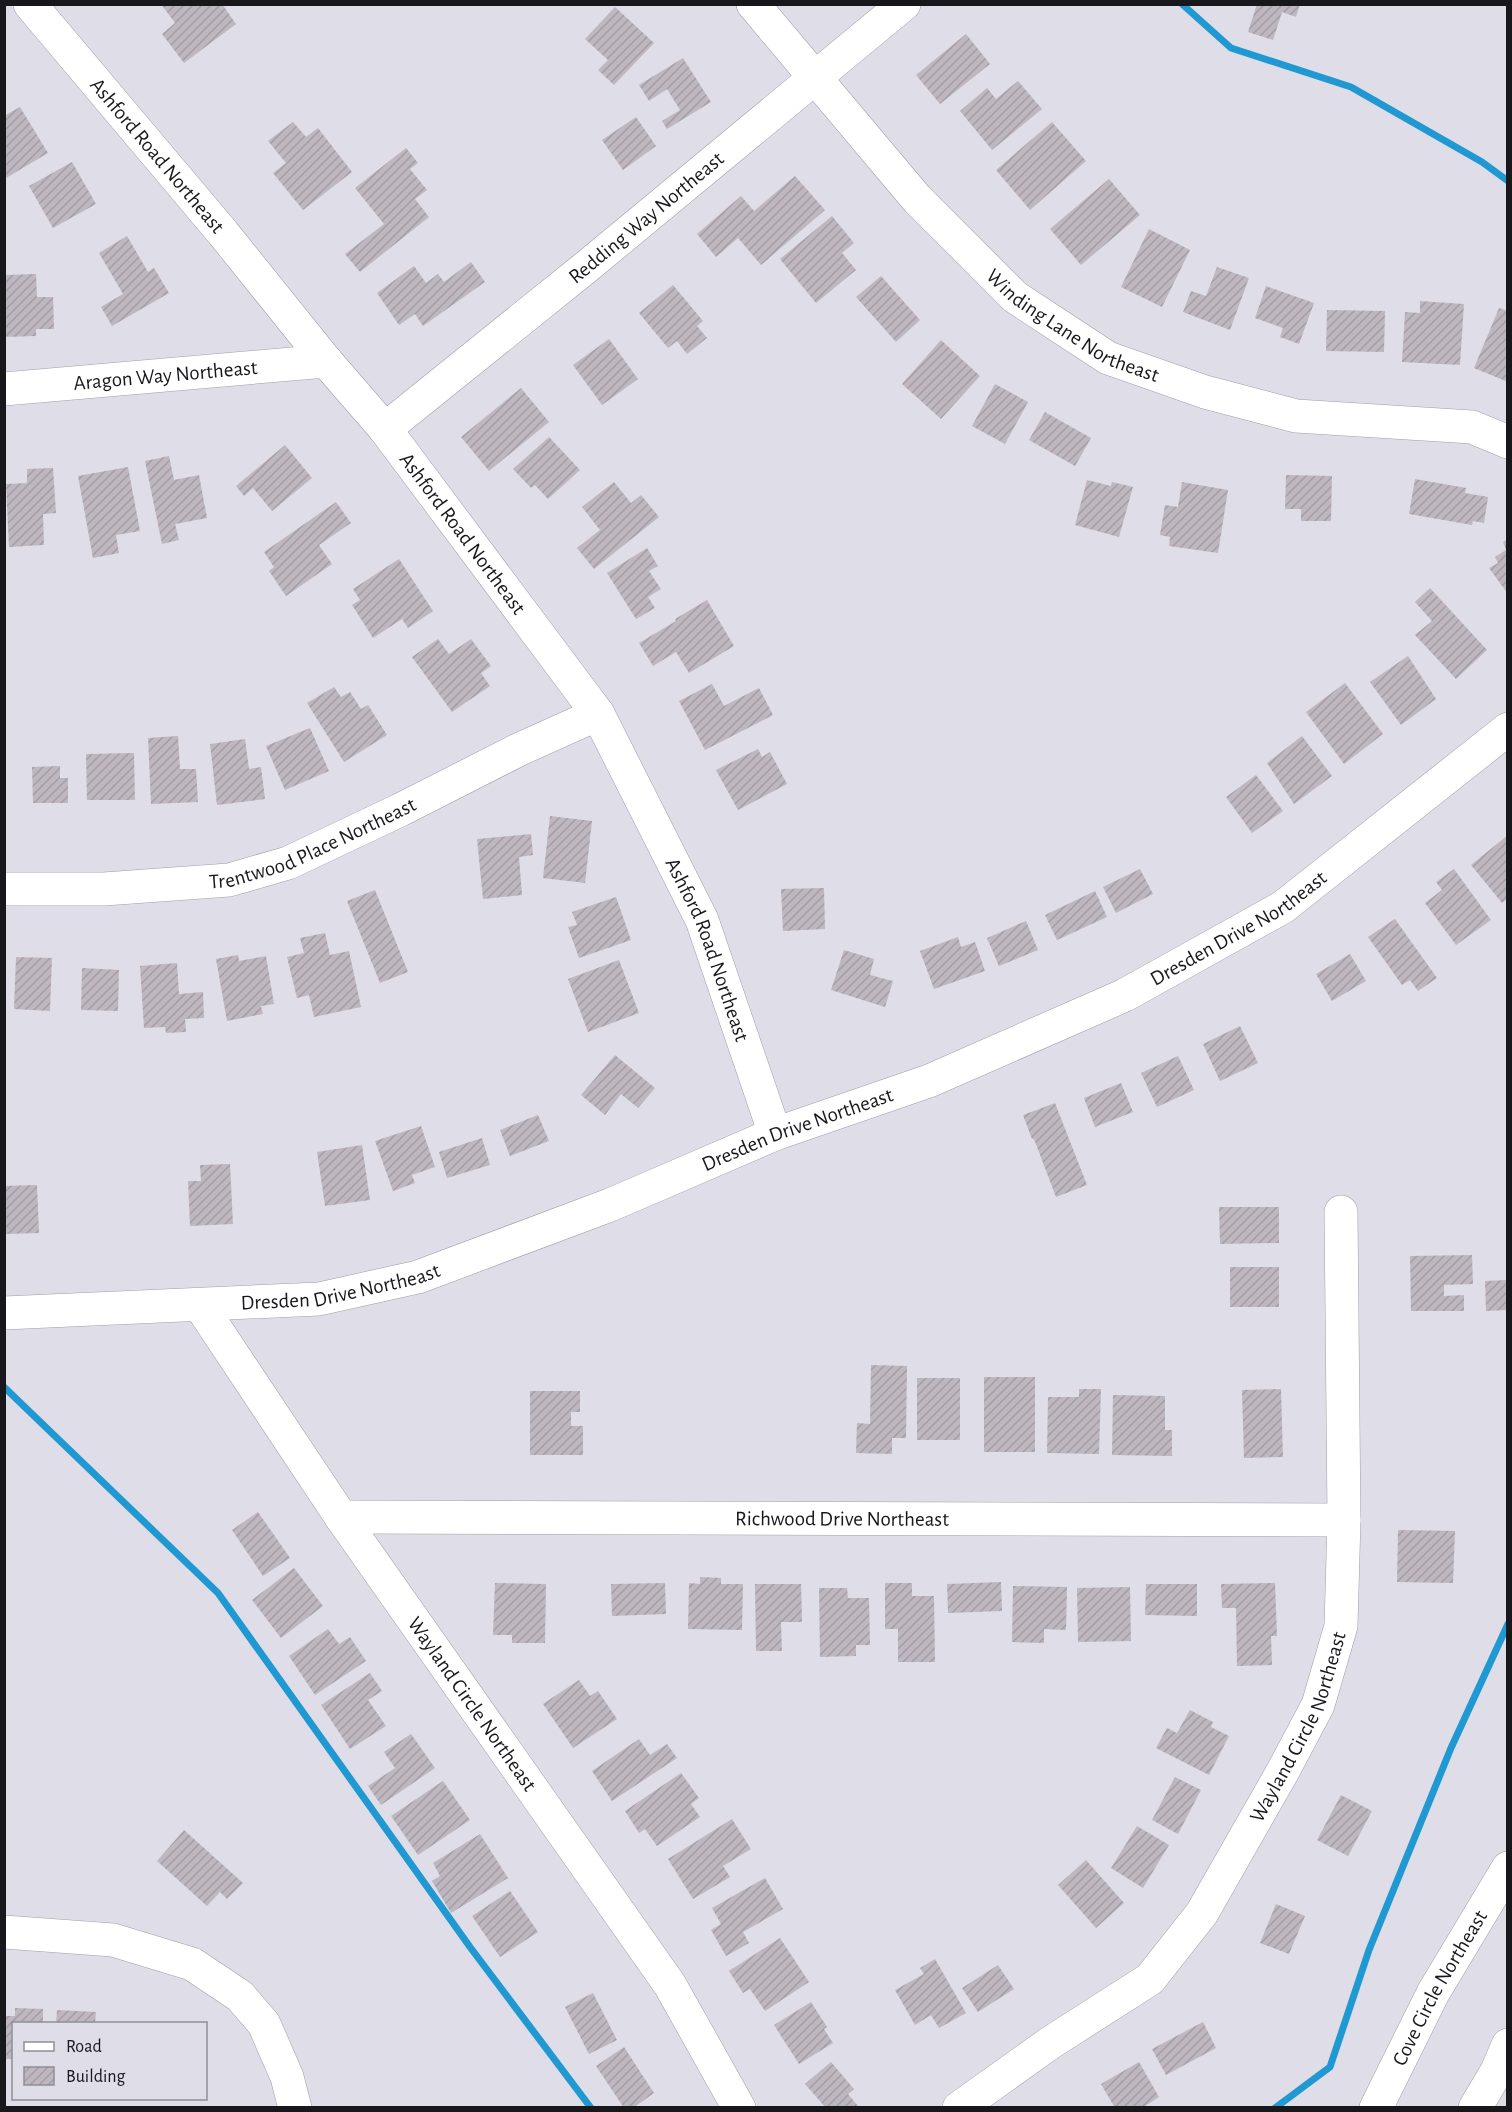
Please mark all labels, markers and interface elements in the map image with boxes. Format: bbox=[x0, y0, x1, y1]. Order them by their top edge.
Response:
street label: Ashford Road Northeast bbox=[86, 74, 228, 237]
street label: Redding Way Northeast bbox=[565, 148, 728, 288]
street label: Winding Lane Northeast bbox=[982, 265, 1162, 386]
street label: Aragon Way Northeast bbox=[73, 357, 259, 394]
street label: Ashford Road Northeast bbox=[396, 449, 530, 618]
street label: Trentwood Place Northeast bbox=[208, 794, 419, 892]
street label: Ashford Road Northeast bbox=[661, 855, 753, 1044]
street label: Dresden Drive Northeast bbox=[1147, 867, 1331, 990]
street label: Dresden Drive Northeast bbox=[699, 1084, 896, 1175]
street label: Dresden Drive Northeast bbox=[240, 1260, 443, 1313]
street label: Richwood Drive Northeast bbox=[735, 1508, 949, 1530]
street label: Wayland Circle Northeast bbox=[404, 1613, 540, 1795]
street label: Wayland Circle Northeast bbox=[1246, 1629, 1350, 1826]
street label: Cove Circle Northeast bbox=[1389, 1907, 1491, 2069]
legend bbox=[12, 2022, 207, 2100]
text: Road bbox=[66, 2038, 102, 2056]
text: Building bbox=[66, 2068, 126, 2086]

